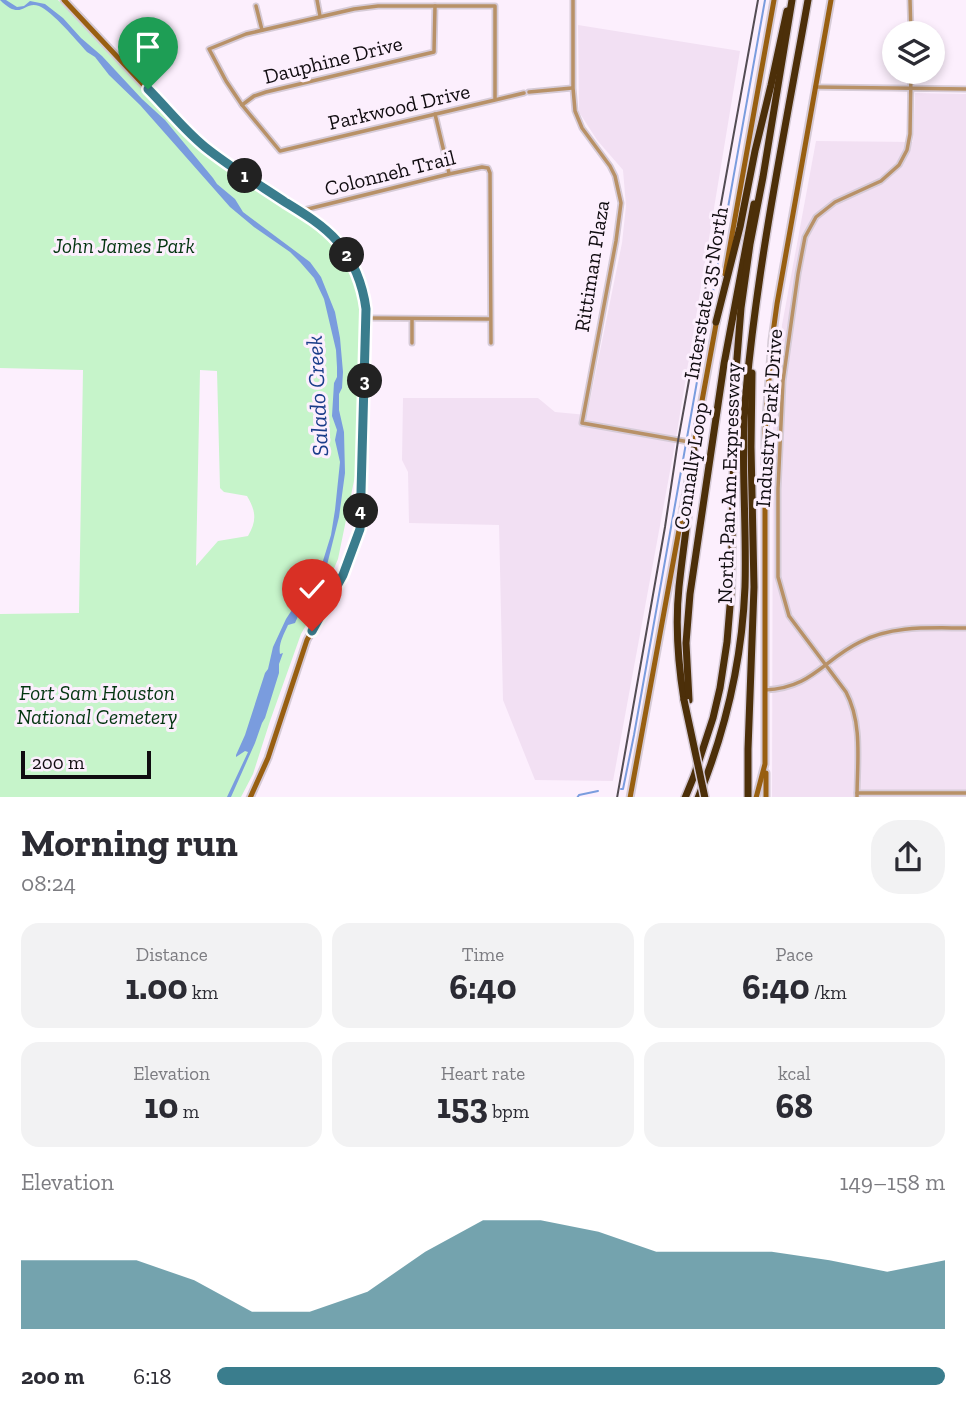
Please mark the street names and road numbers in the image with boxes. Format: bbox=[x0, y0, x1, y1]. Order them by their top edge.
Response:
street label: Dauphine Drive bbox=[261, 30, 405, 89]
street label: Parkwood Drive bbox=[326, 78, 472, 135]
street label: Colonneh Trail bbox=[322, 144, 458, 201]
street label: Rittiman Plaza bbox=[569, 198, 614, 334]
street label: Interstate 35 North bbox=[678, 204, 733, 381]
street label: Industry Park Drive bbox=[750, 328, 787, 508]
street label: North Pan Am Expressway bbox=[712, 361, 745, 604]
street label: Connally Loop bbox=[668, 400, 713, 532]

